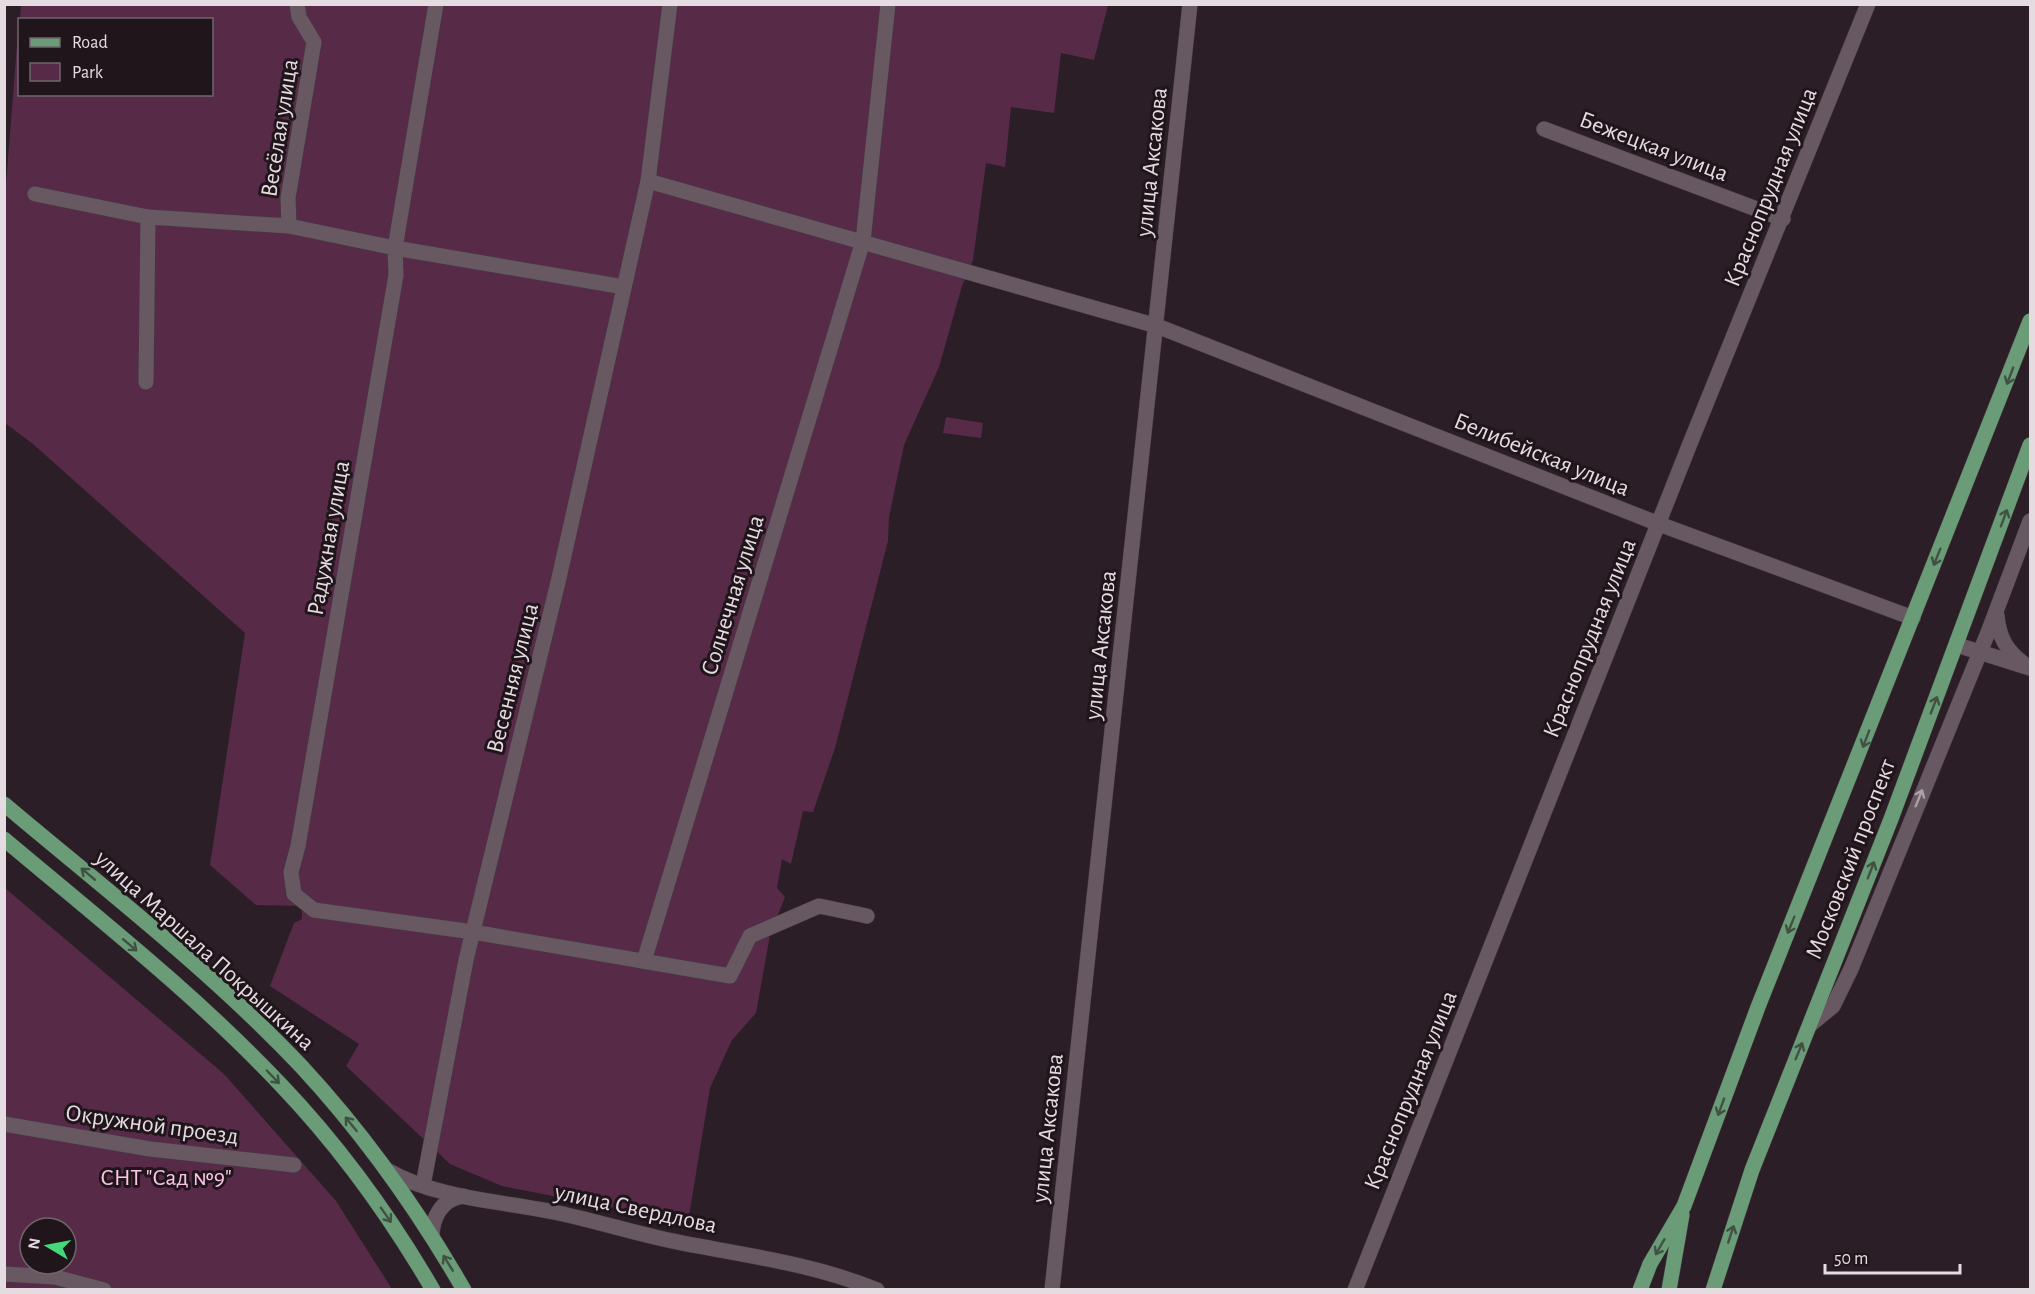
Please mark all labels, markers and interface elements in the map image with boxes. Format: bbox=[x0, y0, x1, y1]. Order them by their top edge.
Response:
legend bbox=[18, 18, 213, 96]
text: Road bbox=[72, 34, 108, 52]
street label: Весёлая улица bbox=[257, 57, 303, 199]
text: Park bbox=[72, 64, 104, 82]
street label: Краснопрудная улица bbox=[1720, 84, 1822, 290]
street label: улица Аксакова bbox=[1132, 86, 1172, 239]
street label: Бежецкая улица bbox=[1576, 108, 1731, 186]
one-way arrow bbox=[2004, 366, 2015, 385]
street label: Белибейская улица bbox=[1450, 409, 1633, 501]
street label: Радужная улица bbox=[304, 459, 354, 617]
one-way arrow bbox=[1999, 509, 2010, 527]
street label: Солнечная улица bbox=[697, 512, 769, 678]
street label: Краснопрудная улица bbox=[1539, 535, 1641, 741]
one-way arrow bbox=[1931, 548, 1942, 566]
street label: улица Аксакова bbox=[1081, 569, 1121, 722]
street label: Весенняя улица bbox=[483, 601, 543, 756]
one-way arrow bbox=[1929, 696, 1940, 715]
one-way arrow bbox=[1860, 729, 1871, 747]
street label: Московский проспект bbox=[1802, 756, 1900, 963]
one-way arrow bbox=[1914, 789, 1925, 808]
street label: улица Маршала Покрышкина bbox=[89, 845, 319, 1055]
one-way arrow bbox=[1866, 861, 1877, 880]
one-way arrow bbox=[80, 868, 96, 881]
one-way arrow bbox=[1785, 916, 1796, 934]
one-way arrow bbox=[122, 938, 137, 952]
street label: Краснопрудная улица bbox=[1360, 987, 1462, 1193]
one-way arrow bbox=[1794, 1043, 1805, 1061]
street label: улица Аксакова bbox=[1028, 1052, 1068, 1205]
one-way arrow bbox=[266, 1069, 280, 1084]
one-way arrow bbox=[1715, 1097, 1726, 1116]
street label: Окружной проезд bbox=[64, 1101, 240, 1149]
one-way arrow bbox=[344, 1117, 358, 1132]
park label: СНТ "Сад №9" bbox=[100, 1166, 232, 1190]
street label: улица Свердлова bbox=[552, 1180, 719, 1238]
one-way arrow bbox=[380, 1207, 392, 1223]
north arrow bbox=[18, 1216, 78, 1276]
one-way arrow bbox=[1726, 1225, 1737, 1244]
text: N bbox=[25, 1237, 43, 1250]
scale bar bbox=[1825, 1237, 1960, 1275]
one-way arrow bbox=[1654, 1238, 1666, 1255]
text: 50 m bbox=[1834, 1250, 1868, 1268]
one-way arrow bbox=[442, 1255, 454, 1272]

